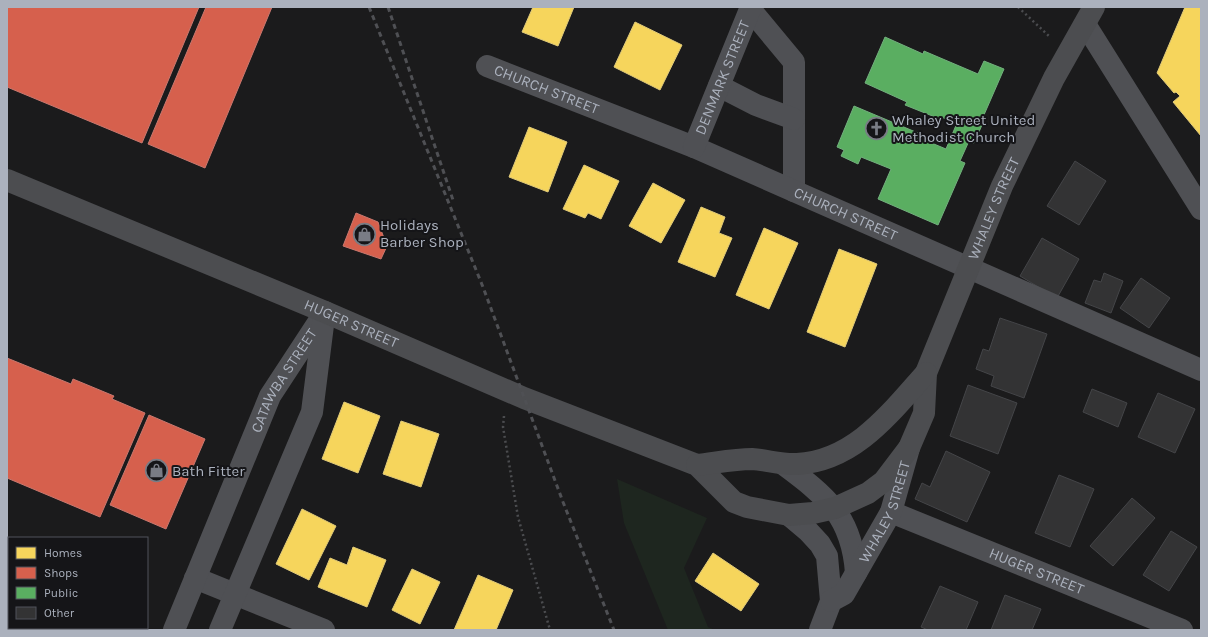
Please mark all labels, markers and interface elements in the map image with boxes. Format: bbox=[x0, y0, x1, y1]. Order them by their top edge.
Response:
street label: DENMARK STREET bbox=[691, 17, 754, 137]
street label: CHURCH STREET bbox=[492, 61, 602, 118]
place label: Whaley Street United Methodist Church bbox=[892, 111, 1035, 146]
church icon: Whaley Street United Methodist Church bbox=[864, 116, 890, 142]
street label: WHALEY STREET bbox=[964, 154, 1024, 262]
street label: CHURCH STREET bbox=[791, 183, 901, 245]
place label: Holidays Barber Shop bbox=[380, 216, 464, 251]
shop icon: Holidays Barber Shop bbox=[352, 221, 378, 247]
street label: HUGER STREET bbox=[301, 295, 402, 352]
street label: CATAWBA STREET bbox=[247, 325, 321, 435]
shop icon: Bath Fitter bbox=[144, 458, 170, 484]
street label: WHALEY STREET bbox=[855, 459, 914, 566]
place label: Bath Fitter bbox=[172, 462, 245, 480]
legend bbox=[8, 537, 148, 629]
street label: HUGER STREET bbox=[986, 544, 1087, 598]
text: Homes bbox=[44, 546, 82, 560]
text: Shops bbox=[44, 566, 78, 580]
text: Public bbox=[44, 586, 78, 600]
text: Other bbox=[44, 606, 75, 620]

